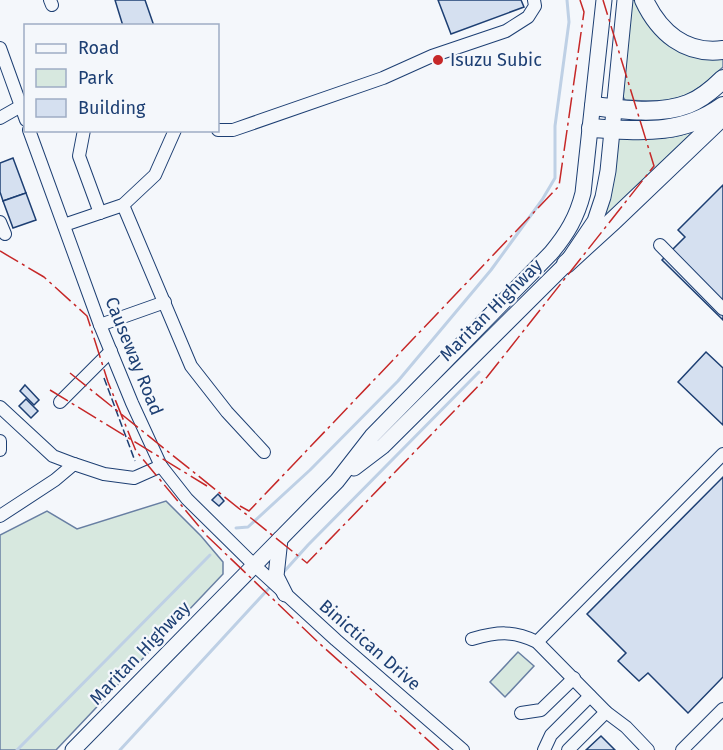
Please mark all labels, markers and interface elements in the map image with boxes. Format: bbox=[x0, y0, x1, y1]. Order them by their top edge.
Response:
legend bbox=[24, 24, 219, 132]
text: Road bbox=[78, 37, 120, 59]
place label: Isuzu Subic bbox=[450, 49, 542, 71]
marker: Isuzu Subic bbox=[431, 53, 445, 67]
text: Park bbox=[78, 67, 114, 89]
text: Building bbox=[78, 97, 146, 119]
street label: Maritan Highway bbox=[435, 254, 547, 366]
street label: Causeway Road bbox=[100, 294, 168, 418]
street label: Binictican Drive bbox=[315, 595, 425, 695]
street label: Maritan Highway bbox=[85, 596, 195, 709]

